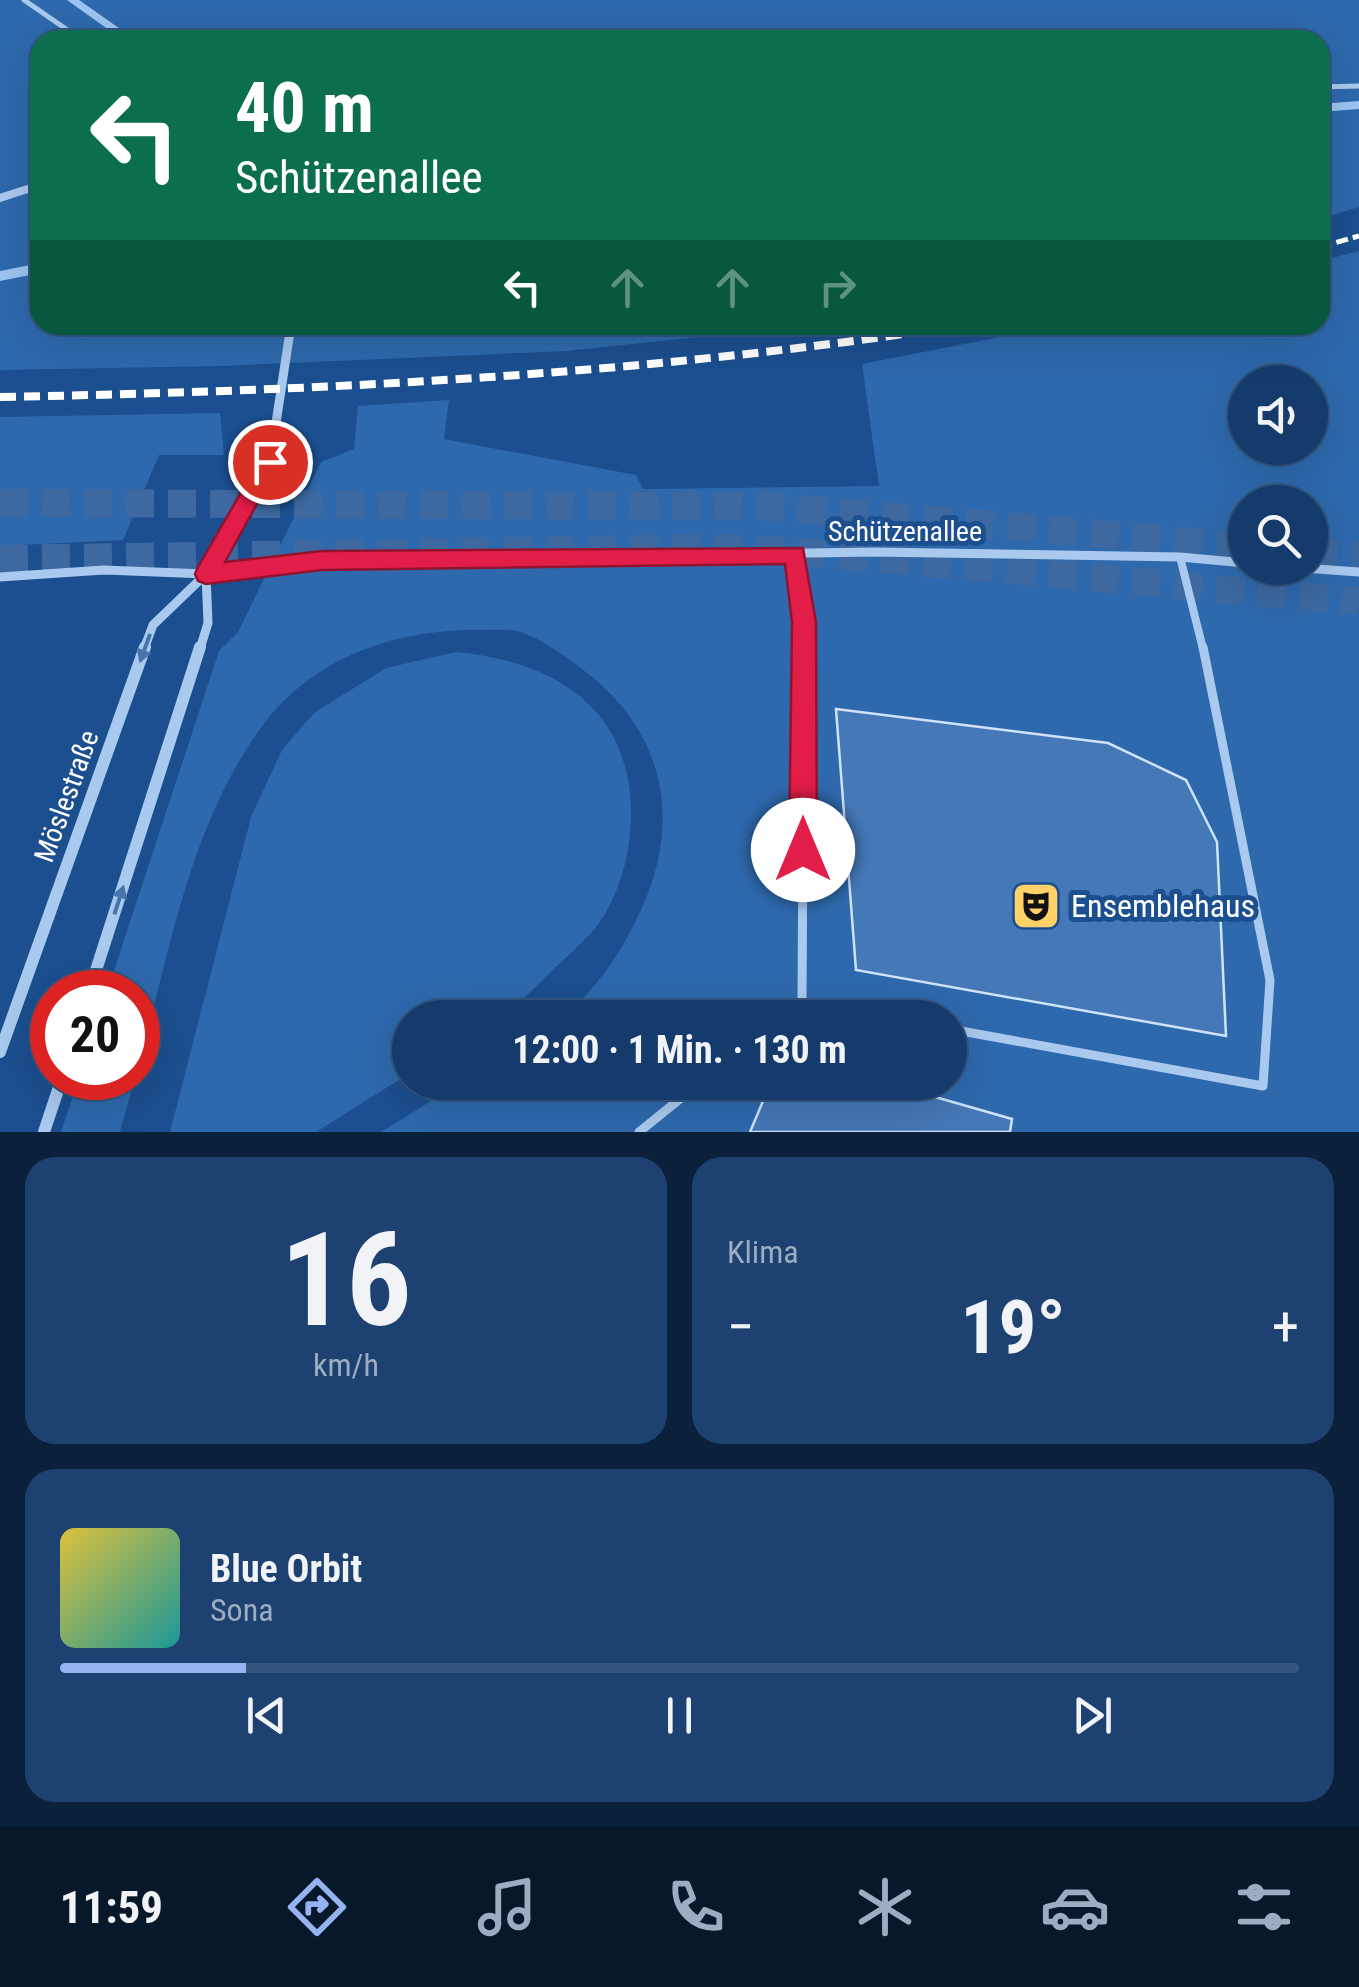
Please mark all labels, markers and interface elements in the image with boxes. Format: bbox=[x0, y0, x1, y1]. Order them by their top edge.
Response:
text: 40 m bbox=[235, 67, 374, 149]
icon: left bbox=[70, 70, 200, 200]
text: Schützenallee bbox=[235, 151, 483, 204]
icon: left bbox=[495, 260, 550, 315]
icon: ahead bbox=[600, 260, 655, 315]
icon: ahead bbox=[705, 260, 760, 315]
icon: right bbox=[810, 260, 865, 315]
map controls bbox=[1228, 365, 1328, 585]
button: sound bbox=[1228, 365, 1328, 465]
pin bbox=[228, 420, 313, 505]
icon: arrive bbox=[243, 435, 298, 490]
button: search bbox=[1228, 485, 1328, 585]
street label: Schützenallee bbox=[828, 515, 982, 548]
one-way arrow bbox=[137, 633, 152, 663]
street label: Möslestraße bbox=[27, 726, 106, 867]
position arrow bbox=[751, 798, 855, 902]
theatre icon: Ensemblehaus bbox=[1010, 880, 1062, 932]
one-way arrow bbox=[112, 884, 127, 914]
place label: Ensemblehaus bbox=[1071, 887, 1255, 925]
speed limit sign: 20 bbox=[30, 970, 160, 1100]
text: 12:00 · 1 Min. · 130 m bbox=[512, 1028, 847, 1072]
text: 16 bbox=[280, 1204, 412, 1357]
text: Klima bbox=[727, 1233, 799, 1271]
text: 19° bbox=[961, 1283, 1066, 1371]
text: − bbox=[727, 1295, 755, 1359]
text: + bbox=[1272, 1295, 1299, 1359]
text: km/h bbox=[313, 1346, 379, 1384]
text: Blue Orbit bbox=[210, 1547, 362, 1591]
text: Sona bbox=[210, 1591, 273, 1629]
icon: previous bbox=[239, 1688, 294, 1743]
icon: pause bbox=[652, 1688, 707, 1743]
icon: next bbox=[1065, 1688, 1120, 1743]
icon: directions bbox=[282, 1872, 352, 1942]
icon: music bbox=[472, 1872, 542, 1942]
icon: phone bbox=[661, 1872, 731, 1942]
icon: climate bbox=[850, 1872, 920, 1942]
icon: car bbox=[1040, 1872, 1110, 1942]
icon: filters bbox=[1229, 1872, 1299, 1942]
text: 11:59 bbox=[60, 1881, 163, 1934]

